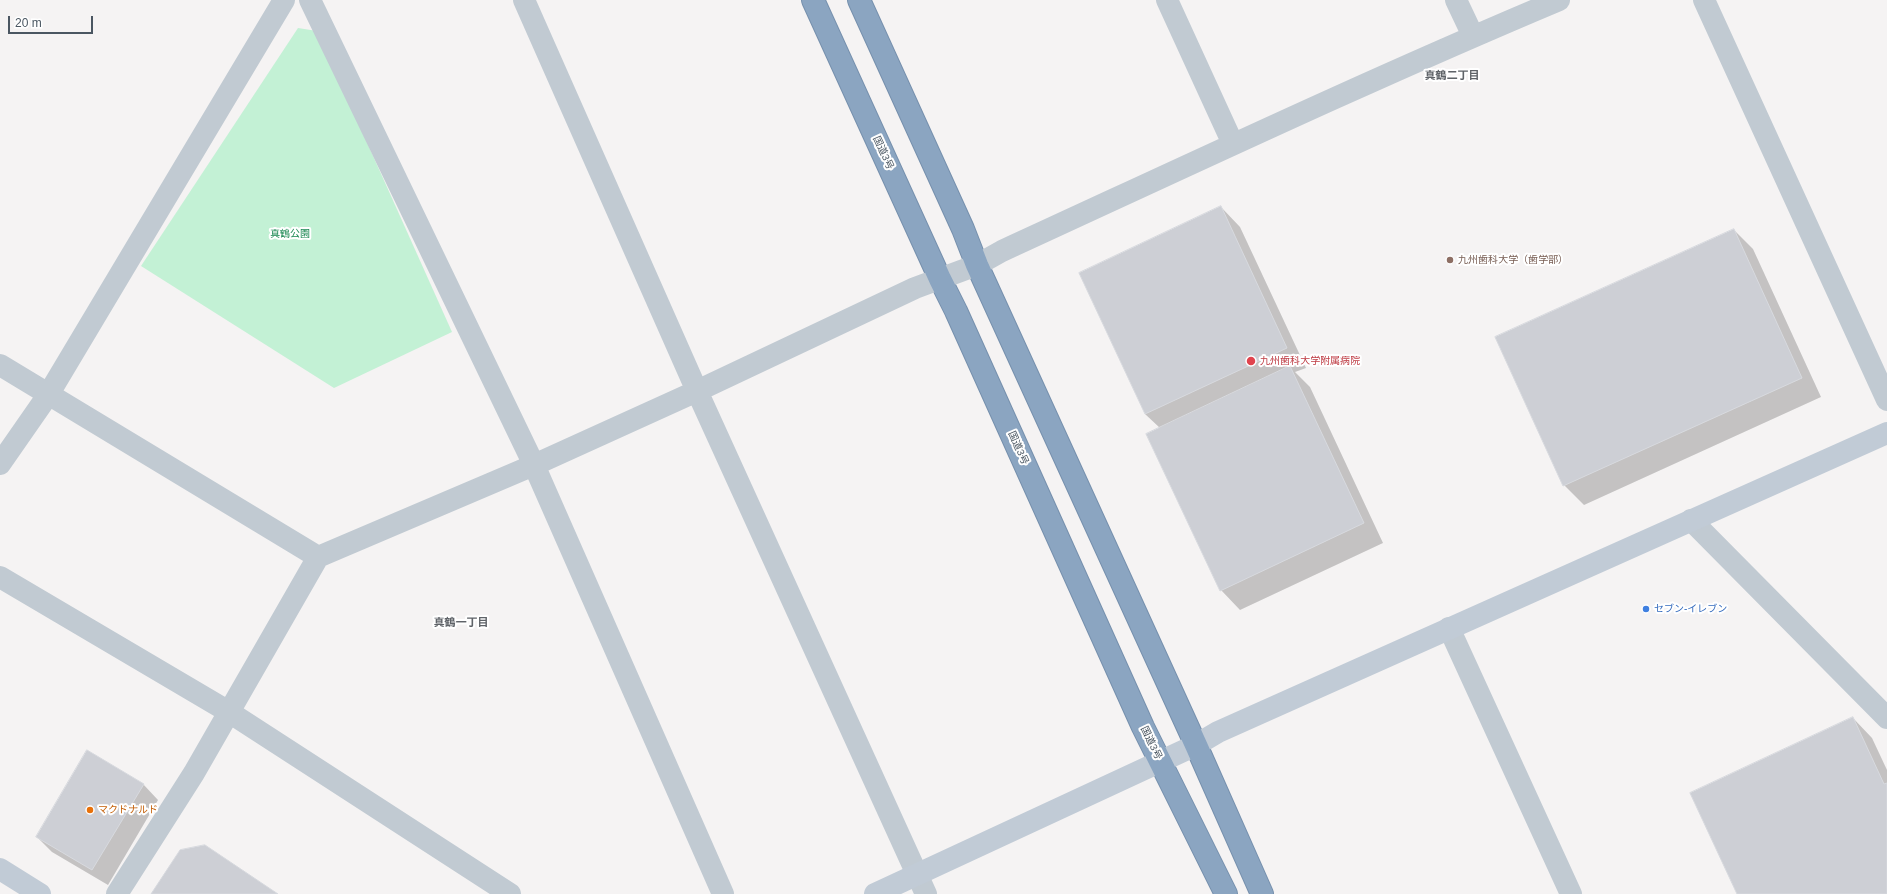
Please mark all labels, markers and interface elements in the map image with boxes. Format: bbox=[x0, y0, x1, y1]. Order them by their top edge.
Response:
scale bar bbox=[10, 8, 95, 34]
text: 20 m bbox=[15, 16, 42, 30]
district label: 真鶴二丁目 bbox=[1425, 69, 1479, 83]
street label: 国道3号 bbox=[870, 134, 896, 172]
park label: 真鶴公園 bbox=[270, 228, 310, 240]
place label: 九州歯科大学（歯学部） bbox=[1458, 254, 1568, 266]
marker: 九州歯科大学（歯学部） bbox=[1445, 255, 1455, 265]
marker: 九州歯科大学附属病院 bbox=[1245, 355, 1257, 367]
place label: 九州歯科大学附属病院 bbox=[1260, 355, 1360, 367]
street label: 国道3号 bbox=[1005, 429, 1031, 467]
place label: セブン-イレブン bbox=[1654, 603, 1727, 615]
marker: セブン-イレブン bbox=[1641, 604, 1651, 614]
district label: 真鶴一丁目 bbox=[434, 616, 488, 630]
street label: 国道3号 bbox=[1138, 724, 1164, 762]
place label: マクドナルド bbox=[98, 804, 158, 816]
marker: マクドナルド bbox=[85, 805, 95, 815]

